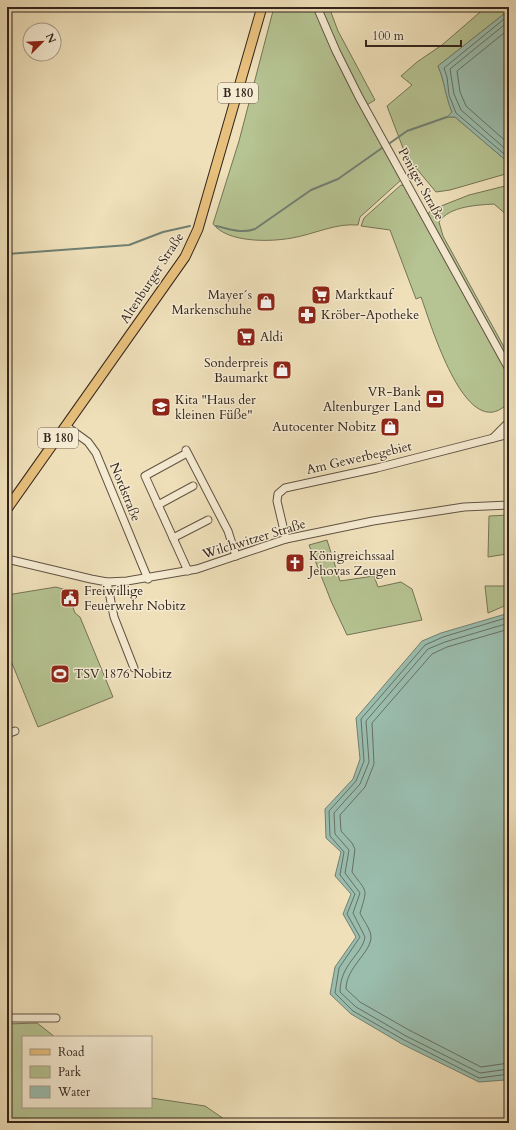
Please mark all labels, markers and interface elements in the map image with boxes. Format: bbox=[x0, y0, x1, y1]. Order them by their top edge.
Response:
north arrow bbox=[22, 22, 62, 62]
scale bar bbox=[366, 22, 461, 48]
text: 100 m bbox=[372, 28, 405, 44]
text: N bbox=[42, 31, 60, 46]
road number: B 180 bbox=[218, 83, 258, 103]
street label: Peniger Straße bbox=[394, 144, 448, 224]
street label: Altenburger Straße bbox=[116, 229, 188, 327]
supermarket icon: Marktkauf bbox=[310, 284, 332, 306]
place label: Mayer´s Markenschuhe bbox=[172, 286, 252, 319]
place label: Marktkauf bbox=[335, 286, 394, 304]
shop icon: Mayer´s Markenschuhe bbox=[255, 291, 277, 313]
pharmacy icon: Kröber-Apotheke bbox=[296, 304, 318, 326]
place label: Kröber-Apotheke bbox=[321, 306, 419, 324]
supermarket icon: Aldi bbox=[235, 326, 257, 348]
place label: Aldi bbox=[260, 328, 283, 346]
place label: Sonderpreis Baumarkt bbox=[204, 354, 268, 387]
shop icon: Sonderpreis Baumarkt bbox=[271, 359, 293, 381]
place label: VR-Bank Altenburger Land bbox=[323, 383, 421, 416]
bank icon: VR-Bank Altenburger Land bbox=[424, 388, 446, 410]
place label: Kita "Haus der kleinen Füße" bbox=[175, 391, 256, 424]
school or university icon: Kita "Haus der kleinen Füße" bbox=[150, 396, 172, 418]
shop icon: Autocenter Nobitz bbox=[379, 416, 401, 438]
place label: Autocenter Nobitz bbox=[272, 418, 376, 436]
road number: B 180 bbox=[38, 428, 78, 448]
street label: Am Gewerbegebiet bbox=[304, 437, 414, 479]
street label: Nordstraße bbox=[105, 460, 145, 524]
street label: Wilchwitzer Straße bbox=[199, 515, 308, 564]
place label: Königreichssaal Jehovas Zeugen bbox=[307, 547, 397, 580]
church icon: Königreichssaal Jehovas Zeugen bbox=[284, 552, 306, 574]
place label: Freiwillige Feuerwehr Nobitz bbox=[84, 582, 186, 615]
public building icon: Freiwillige Feuerwehr Nobitz bbox=[59, 587, 81, 609]
sports icon: TSV 1876 Nobitz bbox=[49, 663, 71, 685]
place label: TSV 1876 Nobitz bbox=[74, 665, 172, 683]
legend bbox=[22, 1036, 152, 1108]
text: Road bbox=[58, 1044, 85, 1060]
text: Park bbox=[58, 1064, 82, 1080]
text: Water bbox=[57, 1084, 91, 1100]

